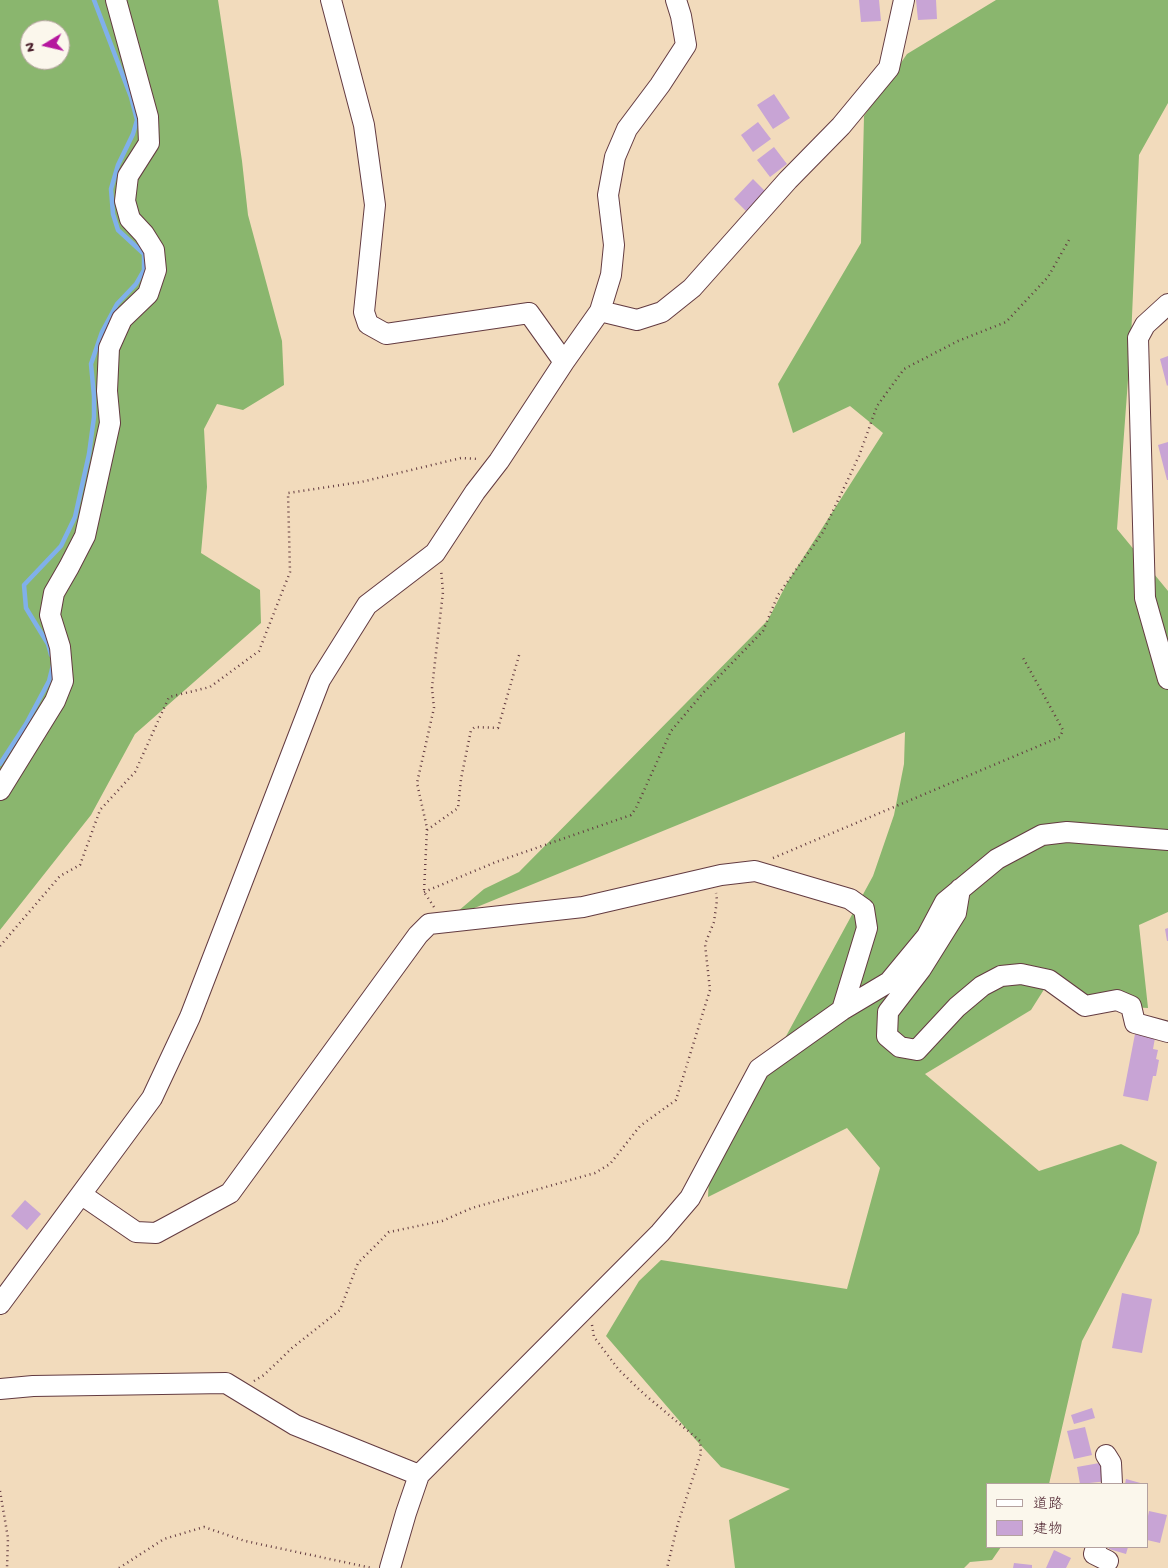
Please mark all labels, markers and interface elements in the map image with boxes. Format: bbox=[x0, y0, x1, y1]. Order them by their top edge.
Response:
north arrow bbox=[20, 20, 70, 70]
text: N bbox=[22, 41, 40, 53]
legend bbox=[986, 1483, 1148, 1548]
text: 道路 bbox=[1033, 1496, 1063, 1514]
text: 建物 bbox=[1033, 1521, 1063, 1539]

